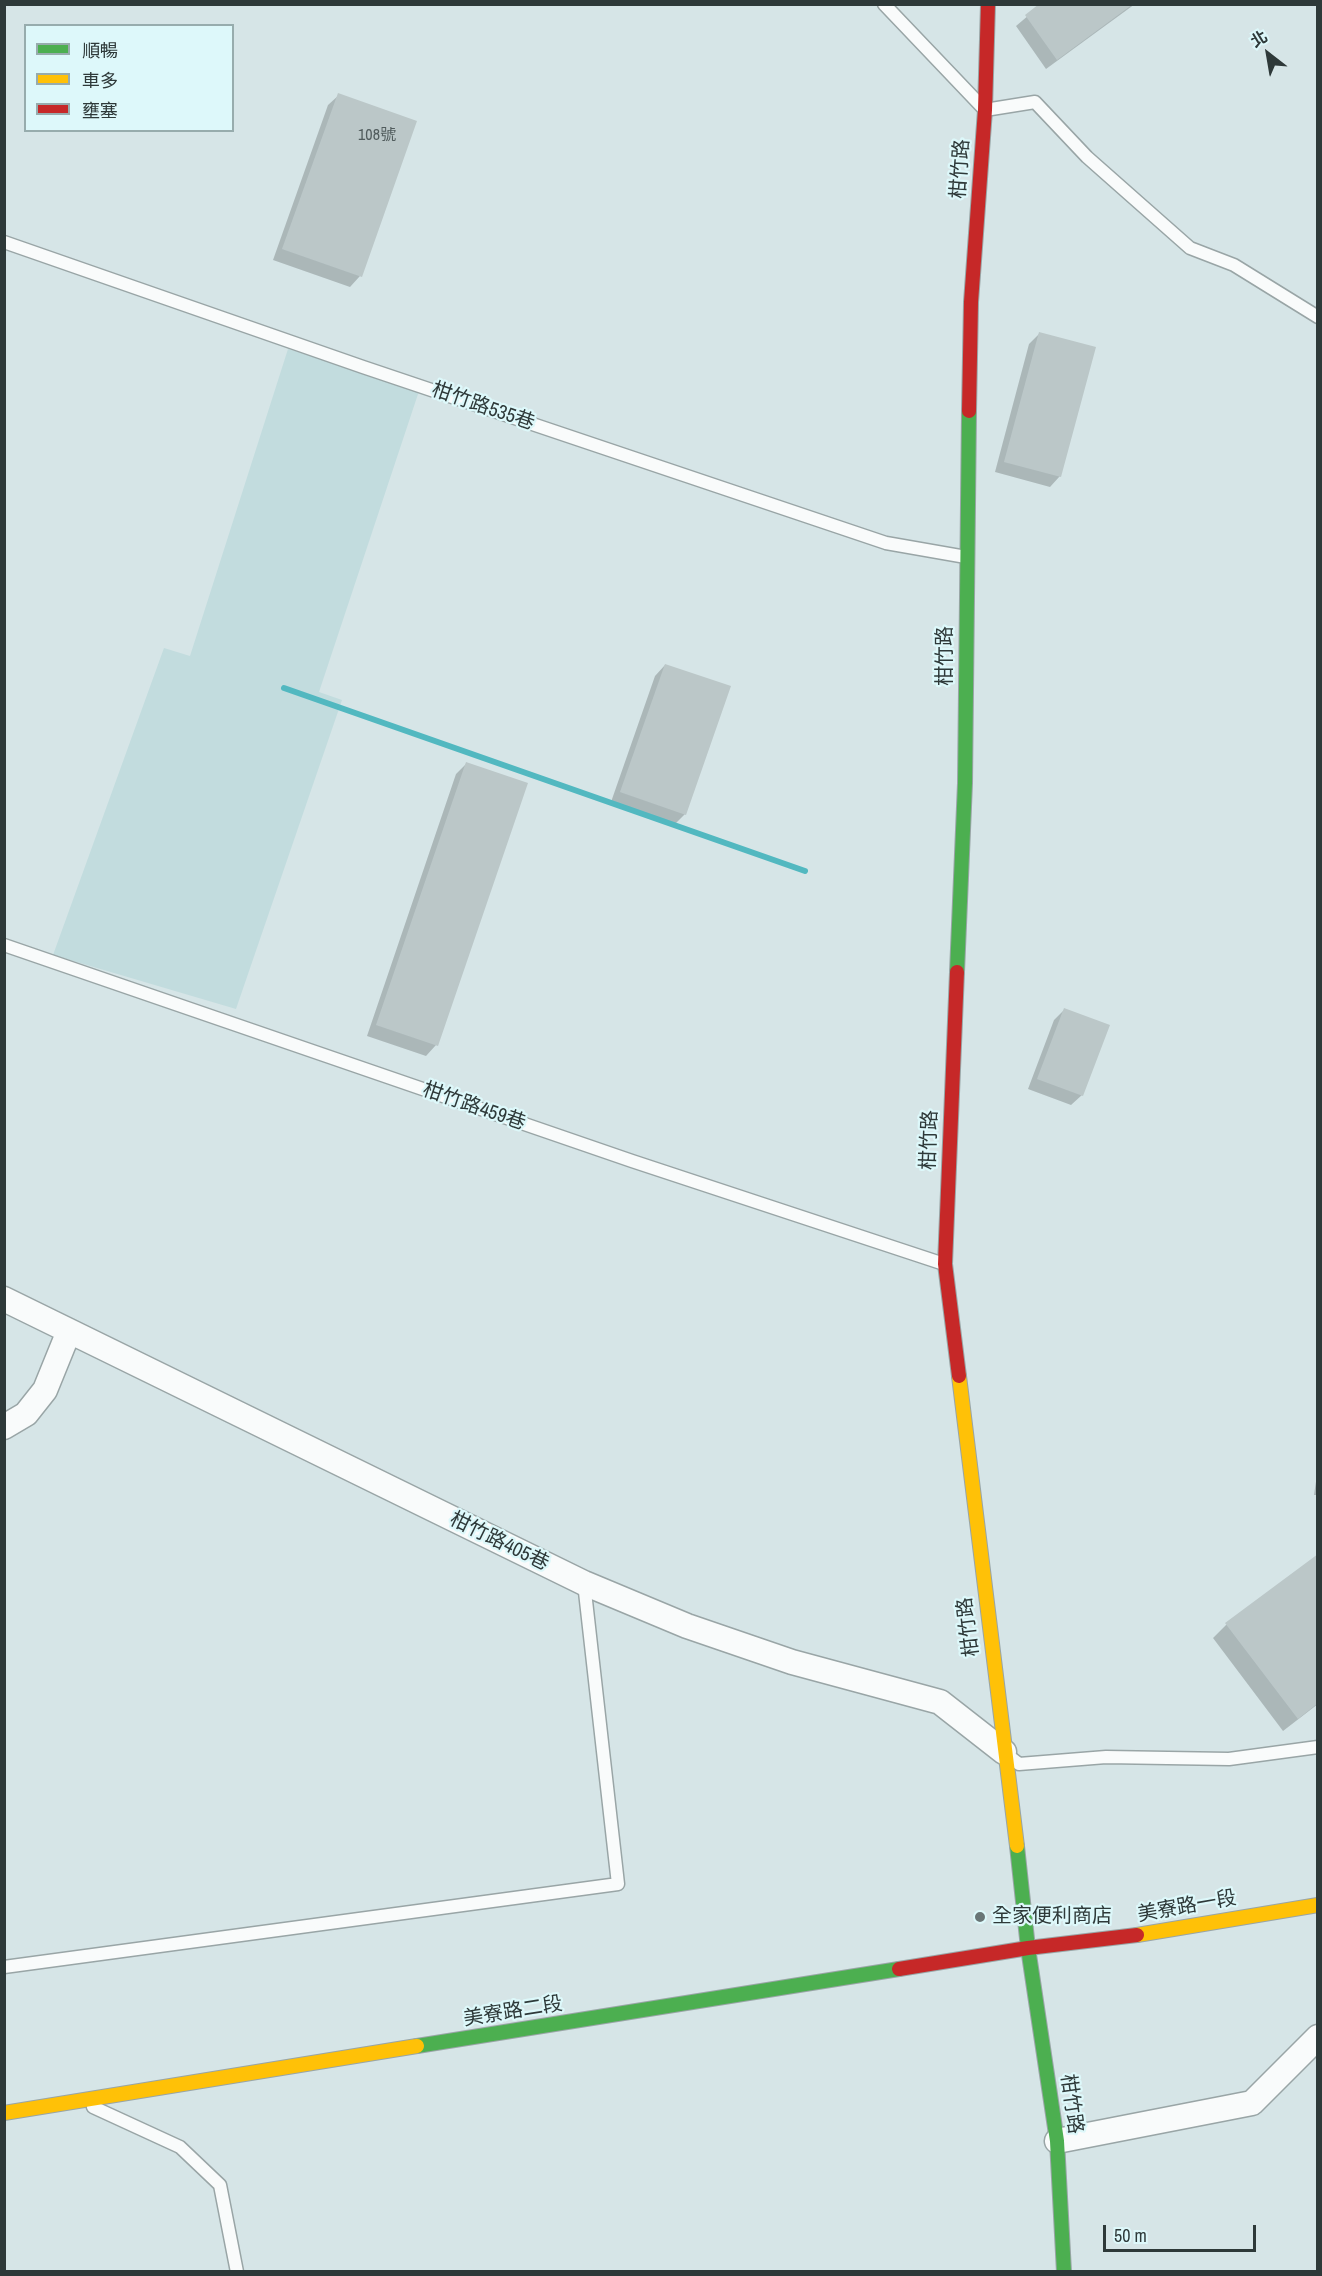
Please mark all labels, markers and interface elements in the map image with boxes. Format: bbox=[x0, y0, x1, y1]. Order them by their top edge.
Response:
legend bbox=[24, 24, 234, 132]
north arrow bbox=[1238, 24, 1298, 84]
text: 北 bbox=[1246, 25, 1271, 52]
text: 順暢 bbox=[82, 38, 118, 63]
text: 車多 bbox=[82, 68, 118, 93]
text: 壅塞 bbox=[82, 98, 118, 123]
house number: 108號 bbox=[358, 126, 396, 146]
street label: 柑竹路 bbox=[947, 138, 975, 200]
street label: 柑竹路535巷 bbox=[428, 378, 538, 436]
street label: 柑竹路 bbox=[934, 626, 958, 686]
street label: 柑竹路459巷 bbox=[419, 1078, 529, 1136]
street label: 柑竹路 bbox=[917, 1110, 943, 1170]
street label: 柑竹路405巷 bbox=[445, 1508, 553, 1576]
street label: 柑竹路 bbox=[953, 1596, 985, 1658]
street label: 美寮路一段 bbox=[1136, 1886, 1238, 1928]
place label: 全家便利商店 bbox=[992, 1905, 1112, 1929]
marker: 全家便利商店 bbox=[973, 1910, 987, 1924]
street label: 美寮路二段 bbox=[462, 1992, 564, 2032]
street label: 柑竹路 bbox=[1055, 2073, 1087, 2135]
scale bar bbox=[1106, 2213, 1259, 2251]
text: 50 m bbox=[1114, 2223, 1147, 2248]

